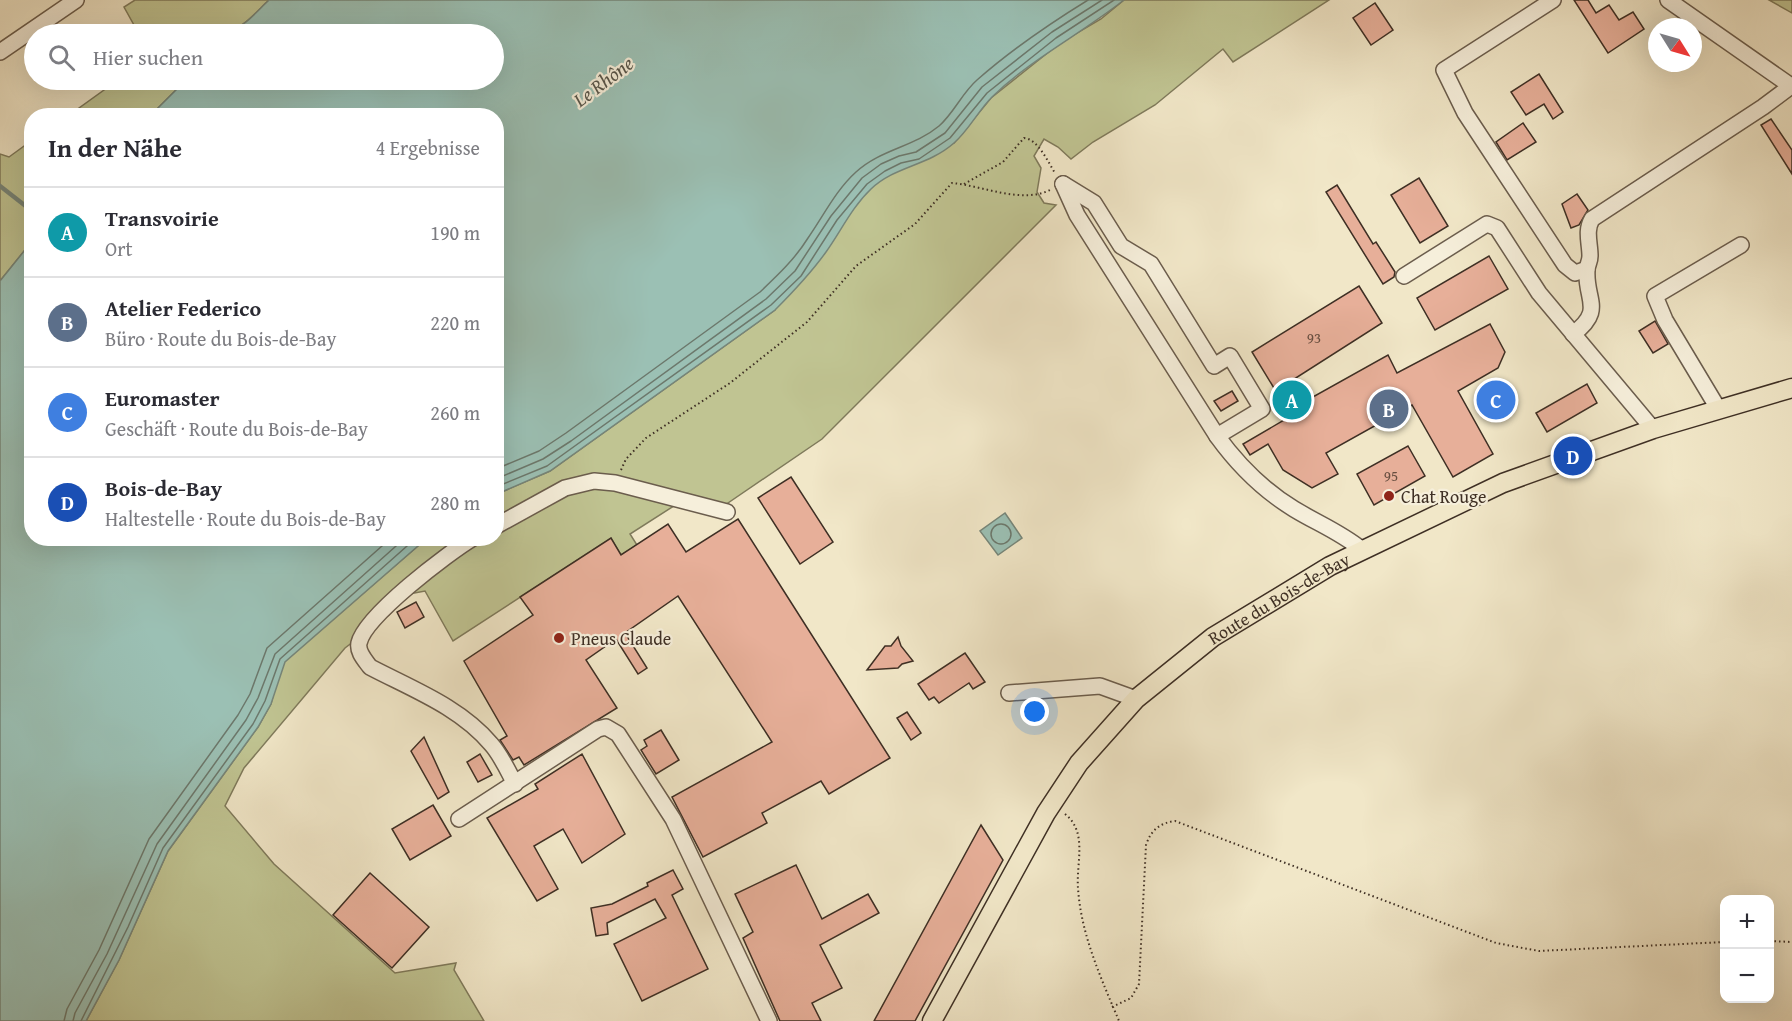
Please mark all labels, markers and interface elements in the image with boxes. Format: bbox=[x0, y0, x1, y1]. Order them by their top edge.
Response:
north arrow bbox=[1648, 18, 1702, 72]
search box bbox=[24, 24, 504, 90]
icon: search bbox=[45, 41, 78, 74]
text: Hier suchen bbox=[93, 41, 203, 73]
water label: Le Rhône bbox=[566, 49, 639, 114]
text: In der Nähe bbox=[48, 128, 182, 167]
text: 4 Ergebnisse bbox=[376, 133, 480, 162]
text: Transvoirie bbox=[105, 202, 219, 234]
text: A bbox=[61, 218, 74, 247]
text: 190 m bbox=[430, 218, 480, 247]
text: Ort bbox=[105, 234, 132, 263]
text: Atelier Federico bbox=[105, 292, 261, 324]
text: B bbox=[61, 308, 74, 337]
text: 220 m bbox=[430, 308, 480, 337]
text: Büro · Route du Bois-de-Bay bbox=[105, 324, 336, 353]
house number: 93 bbox=[1307, 327, 1321, 348]
pin: A bbox=[1272, 378, 1312, 422]
pin: C bbox=[1476, 378, 1516, 422]
text: Euromaster bbox=[105, 382, 220, 414]
pin: B bbox=[1370, 386, 1408, 432]
text: C bbox=[62, 398, 73, 427]
text: 260 m bbox=[430, 398, 480, 427]
text: Geschäft · Route du Bois-de-Bay bbox=[105, 414, 368, 443]
pin: D bbox=[1554, 434, 1592, 478]
house number: 95 bbox=[1384, 465, 1398, 486]
text: Bois-de-Bay bbox=[105, 472, 222, 504]
place label: Chat Rouge bbox=[1401, 483, 1486, 510]
text: D bbox=[61, 488, 74, 517]
text: 280 m bbox=[430, 488, 480, 517]
marker: Chat Rouge bbox=[1382, 489, 1396, 503]
text: Haltestelle · Route du Bois-de-Bay bbox=[105, 504, 386, 533]
street label: Route du Bois-de-Bay bbox=[1202, 545, 1354, 651]
place label: Pneus Claude bbox=[571, 625, 671, 652]
marker: Pneus Claude bbox=[552, 631, 566, 645]
your location bbox=[1020, 697, 1049, 726]
map controls bbox=[1720, 895, 1774, 1003]
button: + bbox=[1720, 895, 1774, 949]
button: − bbox=[1720, 949, 1774, 1003]

